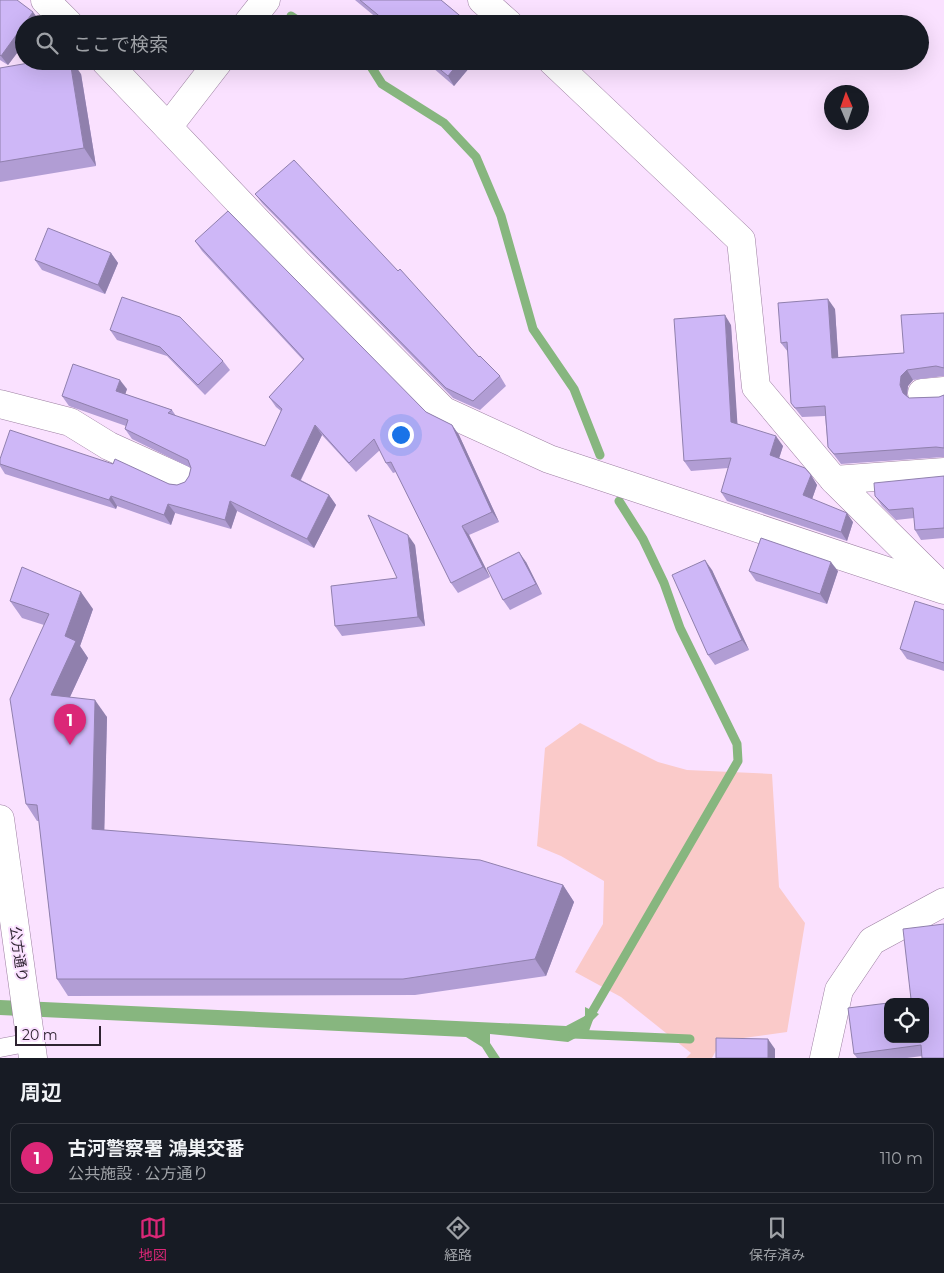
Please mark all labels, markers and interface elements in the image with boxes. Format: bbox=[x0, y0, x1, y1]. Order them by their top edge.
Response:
search box bbox=[15, 15, 929, 70]
icon: search bbox=[33, 29, 61, 57]
text: ここで検索 bbox=[73, 33, 168, 56]
north arrow bbox=[824, 85, 869, 130]
your location bbox=[388, 422, 414, 448]
pin: 1 bbox=[54, 704, 86, 745]
street label: 公方通り bbox=[6, 925, 32, 983]
map controls bbox=[884, 998, 929, 1043]
button: locate bbox=[884, 998, 929, 1043]
scale bar bbox=[15, 1023, 101, 1046]
text: 20 m bbox=[22, 1026, 58, 1044]
text: 周辺 bbox=[20, 1080, 62, 1105]
text: 古河警察署 鴻巣交番 bbox=[68, 1137, 244, 1160]
text: 1 bbox=[34, 1149, 40, 1168]
text: 110 m bbox=[880, 1149, 923, 1168]
text: 公共施設 · 公方通り bbox=[68, 1164, 208, 1183]
tab: 地図 bbox=[139, 1214, 167, 1264]
tab: 経路 bbox=[444, 1214, 472, 1264]
tab: 保存済み bbox=[749, 1214, 805, 1264]

